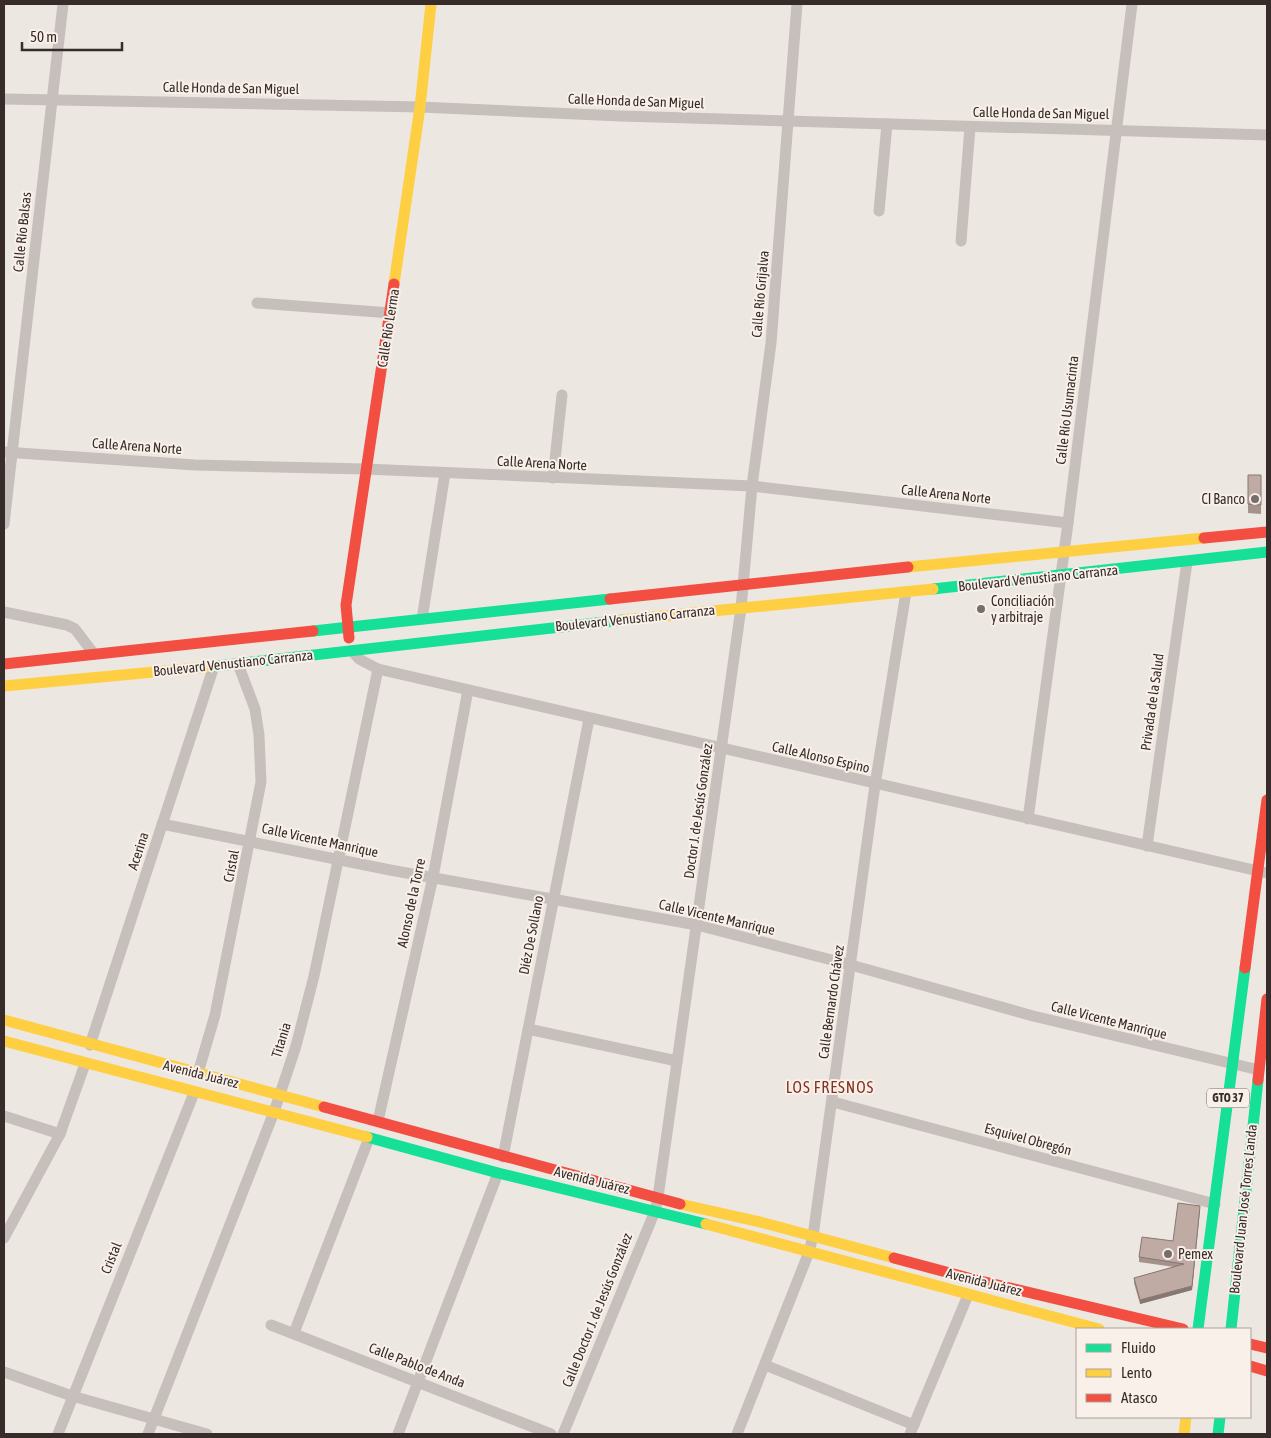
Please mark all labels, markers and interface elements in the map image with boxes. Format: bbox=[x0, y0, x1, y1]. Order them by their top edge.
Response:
scale bar bbox=[22, 20, 122, 52]
text: 50 m bbox=[30, 28, 57, 45]
street label: Calle Honda de San Miguel bbox=[163, 79, 300, 97]
street label: Calle Honda de San Miguel bbox=[568, 91, 705, 111]
street label: Calle Honda de San Miguel bbox=[973, 104, 1110, 122]
street label: Calle Río Balsas bbox=[10, 191, 34, 273]
street label: Calle Río Grijalva bbox=[748, 250, 772, 338]
street label: Calle Río Lerma bbox=[374, 287, 402, 369]
street label: Calle Río Usumacinta bbox=[1052, 355, 1082, 465]
street label: Calle Arena Norte bbox=[92, 435, 182, 457]
street label: Calle Arena Norte bbox=[497, 453, 587, 473]
street label: Calle Arena Norte bbox=[900, 481, 992, 507]
place label: CI Banco bbox=[1202, 491, 1245, 507]
marker: CI Banco bbox=[1249, 493, 1261, 505]
street label: Boulevard Venustiano Carranza bbox=[957, 562, 1119, 594]
place label: Conciliación y arbitraje bbox=[991, 593, 1054, 625]
street label: Boulevard Venustiano Carranza bbox=[554, 602, 716, 634]
marker: Conciliación y arbitraje bbox=[975, 603, 987, 615]
street label: Boulevard Venustiano Carranza bbox=[152, 647, 314, 679]
street label: Privada de la Salud bbox=[1137, 652, 1167, 752]
street label: Calle Alonso Espino bbox=[771, 738, 871, 776]
street label: Doctor J. de Jesús González bbox=[681, 742, 715, 880]
street label: Calle Vicente Manrique bbox=[260, 820, 380, 860]
street label: Acerina bbox=[124, 830, 152, 872]
street label: Cristal bbox=[220, 848, 242, 884]
street label: Alonso de la Torre bbox=[394, 857, 428, 949]
street label: Diéz De Sollano bbox=[515, 894, 547, 976]
street label: Calle Vicente Manrique bbox=[657, 896, 777, 938]
street label: Calle Bernardo Chávez bbox=[815, 944, 847, 1060]
street label: Calle Vicente Manrique bbox=[1049, 998, 1169, 1042]
street label: Titania bbox=[268, 1020, 294, 1060]
street label: Avenida Juárez bbox=[162, 1057, 240, 1091]
district label: LOS FRESNOS bbox=[786, 1078, 874, 1096]
road number: GTO 37 bbox=[1207, 1088, 1249, 1108]
street label: Esquivel Obregón bbox=[983, 1120, 1073, 1158]
street label: Boulevard Juan José Torres Landa bbox=[1226, 1123, 1260, 1295]
street label: Avenida Juárez bbox=[553, 1163, 631, 1197]
street label: Calle Doctor J. de Jesús González bbox=[559, 1231, 635, 1389]
street label: Cristal bbox=[97, 1240, 125, 1276]
place label: Pemex bbox=[1178, 1246, 1213, 1262]
marker: Pemex bbox=[1162, 1248, 1174, 1260]
street label: Avenida Juárez bbox=[945, 1265, 1023, 1299]
legend bbox=[1076, 1328, 1251, 1418]
street label: Calle Pablo de Anda bbox=[367, 1339, 467, 1391]
text: Fluido bbox=[1121, 1339, 1156, 1356]
text: Lento bbox=[1121, 1364, 1152, 1381]
text: Atasco bbox=[1121, 1389, 1158, 1406]

